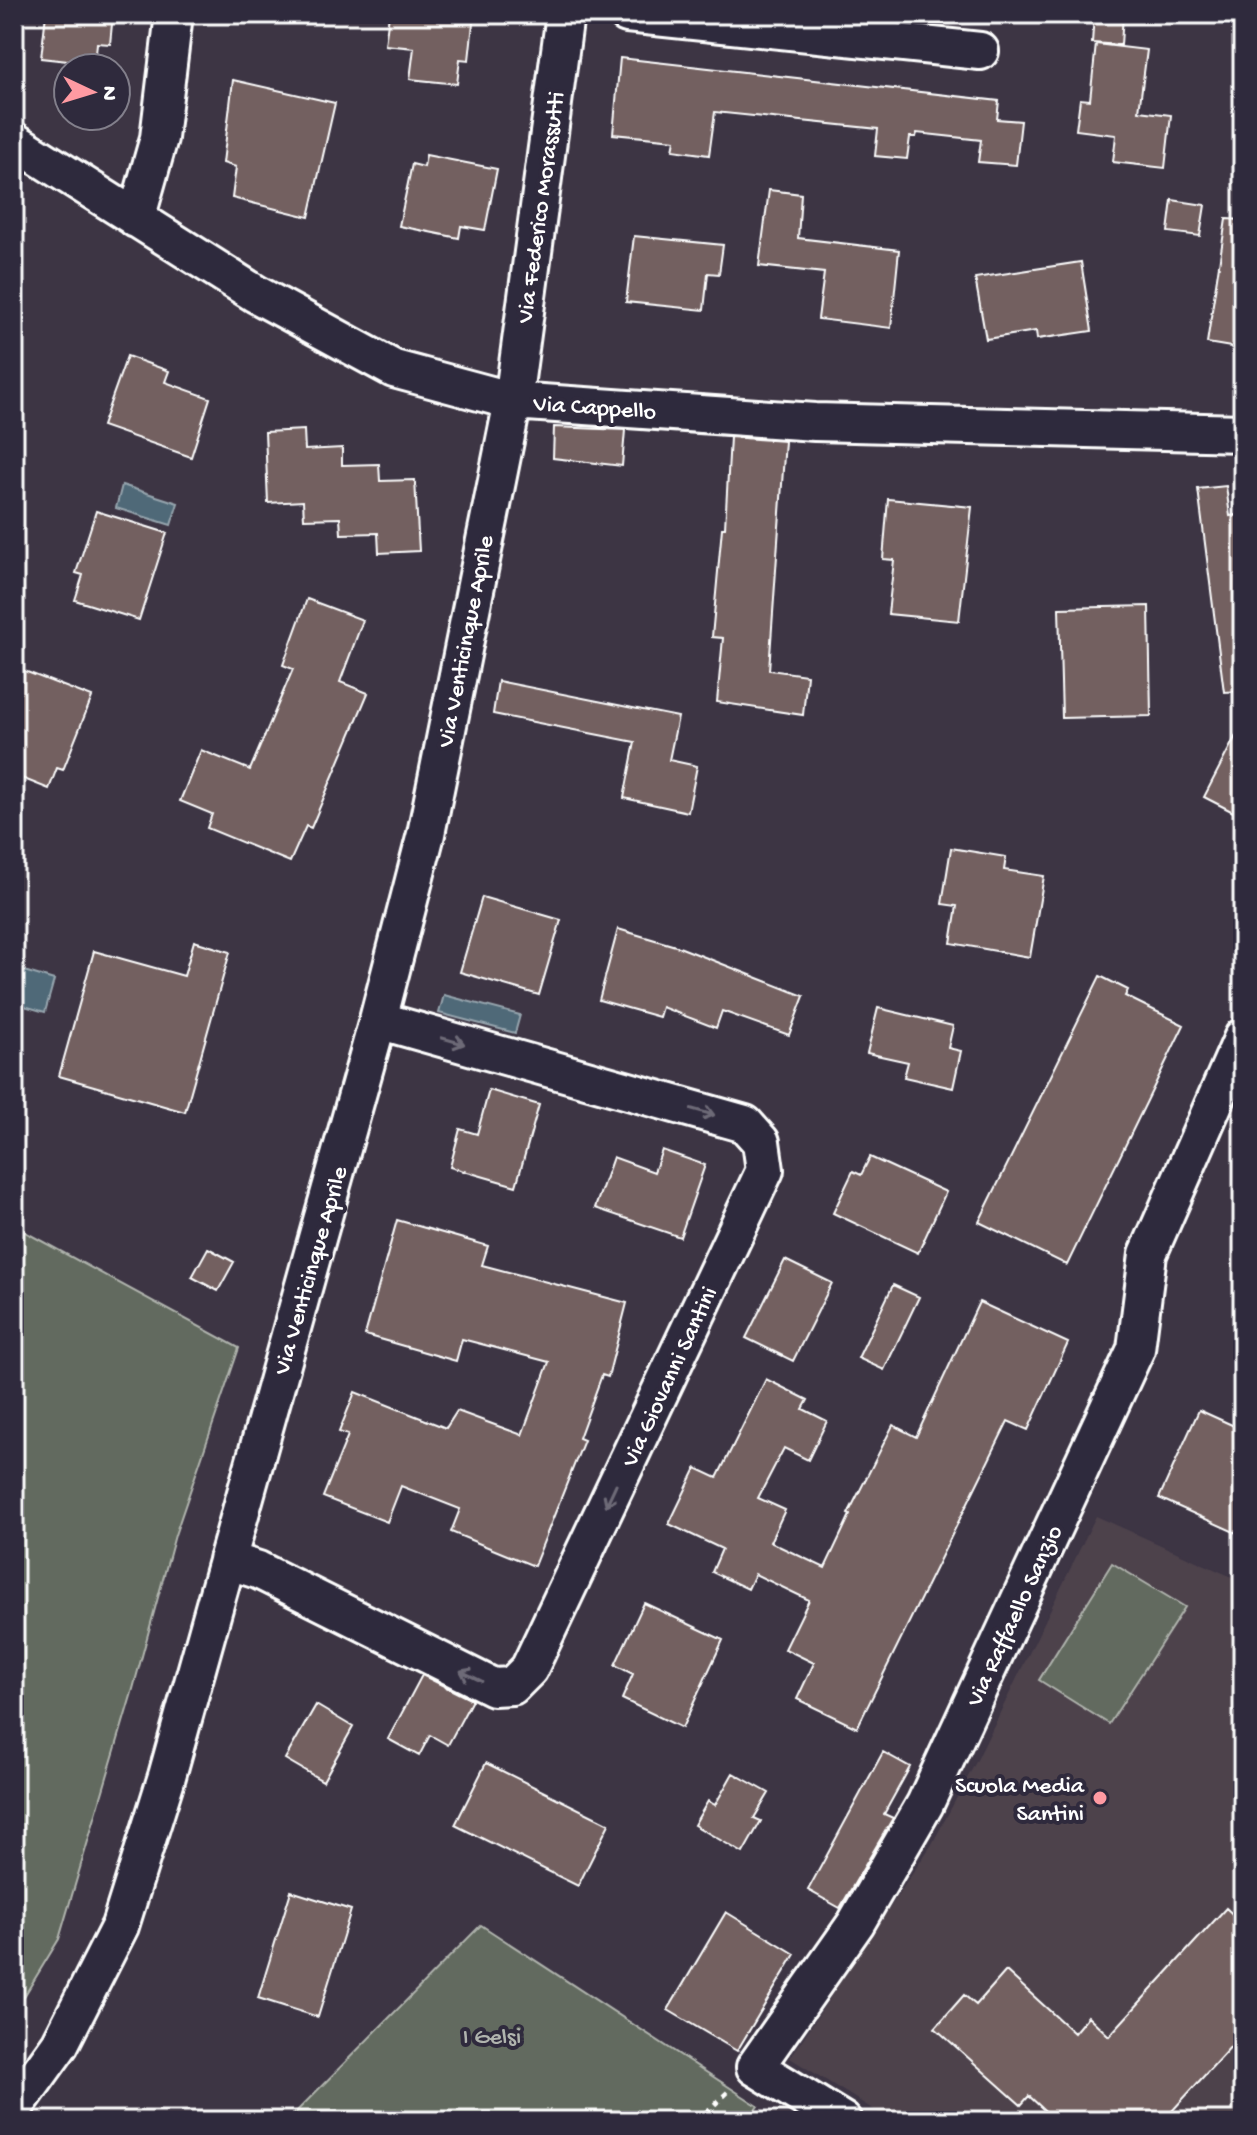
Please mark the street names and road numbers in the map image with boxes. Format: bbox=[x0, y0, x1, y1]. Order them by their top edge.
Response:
street label: Via Federico Morassutti bbox=[512, 90, 573, 326]
street label: Via Cappello bbox=[531, 391, 657, 428]
street label: Via Venticinque Aprile bbox=[432, 533, 502, 751]
street label: Via Venticinque Aprile bbox=[268, 1163, 356, 1379]
street label: Via Giovanni Santini bbox=[616, 1283, 726, 1473]
street label: Via Raffaello Sanzio bbox=[961, 1521, 1071, 1713]

